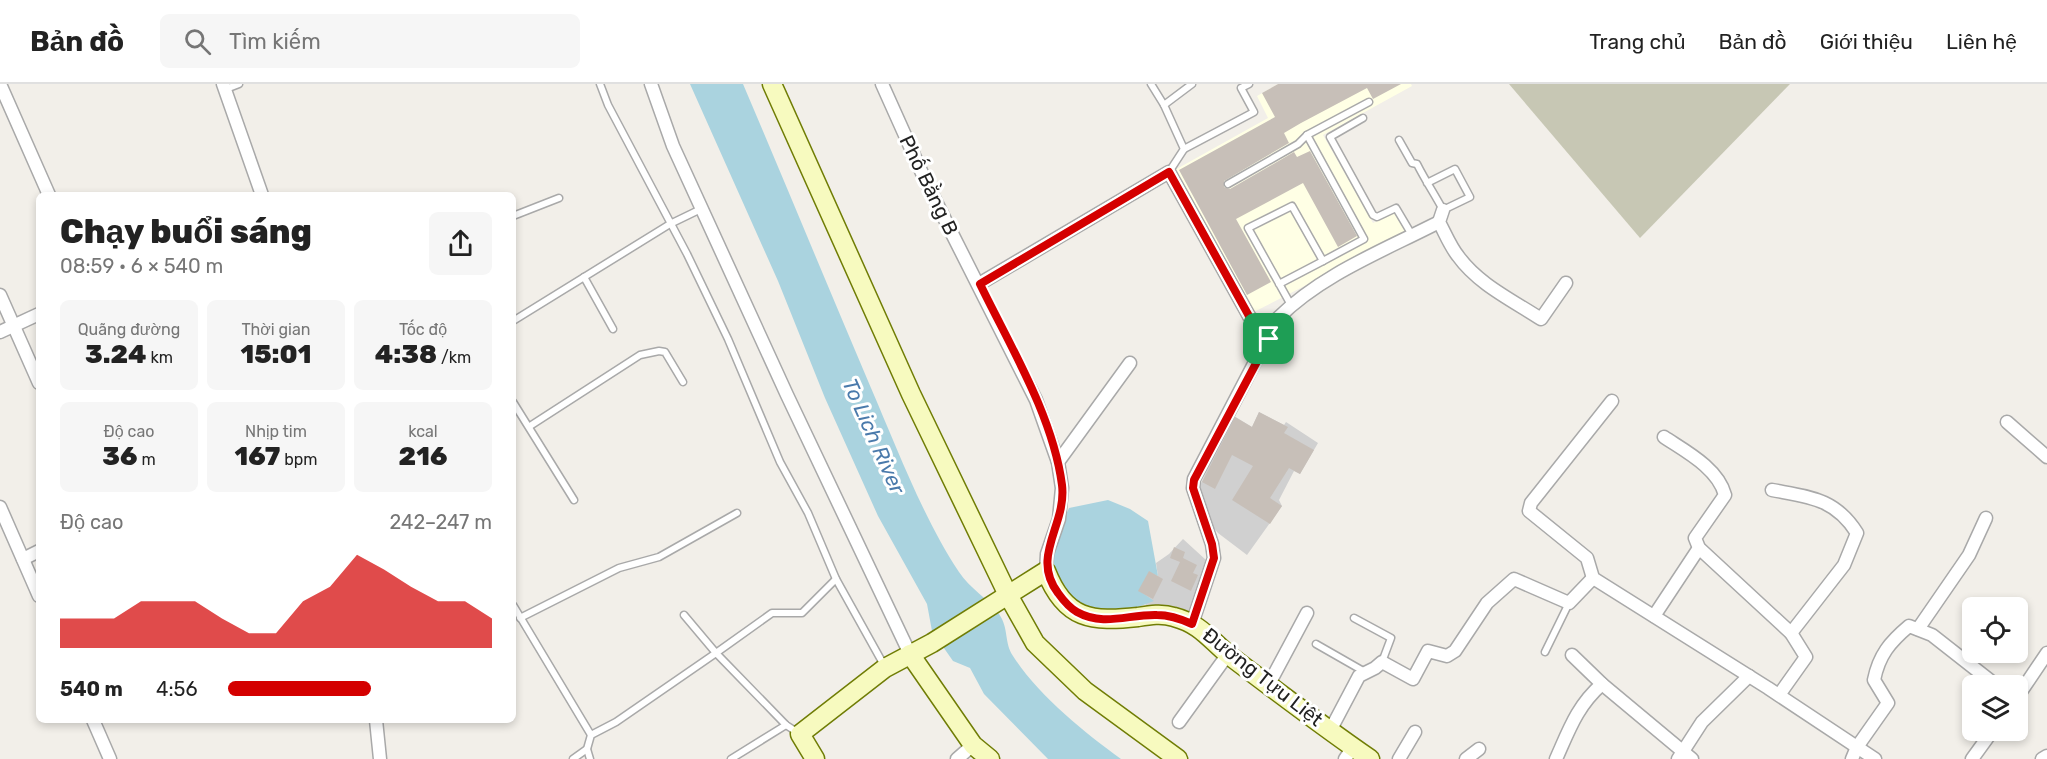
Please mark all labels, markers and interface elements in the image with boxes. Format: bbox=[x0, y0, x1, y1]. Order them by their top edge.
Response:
search box bbox=[160, 14, 580, 68]
text: Bản đồ bbox=[30, 25, 124, 58]
icon: search bbox=[181, 25, 214, 58]
text: Tìm kiếm bbox=[229, 28, 321, 55]
text: Trang chủ bbox=[1589, 29, 1686, 54]
text: Bản đồ bbox=[1719, 29, 1787, 54]
text: Giới thiệu bbox=[1820, 29, 1913, 54]
text: Liên hệ bbox=[1946, 29, 2017, 54]
street label: Phố Bằng B bbox=[895, 131, 964, 239]
text: Chạy buổi sáng bbox=[60, 212, 312, 251]
button: share bbox=[429, 212, 492, 275]
text: 08:59 · 6 × 540 m bbox=[60, 254, 223, 278]
pin bbox=[1243, 313, 1294, 364]
text: Quãng đường bbox=[78, 320, 180, 339]
text: Thời gian bbox=[242, 320, 310, 339]
text: Tốc độ bbox=[399, 320, 447, 339]
icon: arrive bbox=[1252, 322, 1285, 355]
text: 3.24 bbox=[85, 339, 147, 370]
text: 15:01 bbox=[241, 339, 311, 370]
text: 4:38 bbox=[375, 339, 437, 370]
text: km bbox=[147, 348, 173, 367]
text: /km bbox=[437, 348, 471, 367]
water label: To Lich River bbox=[837, 374, 911, 498]
text: Độ cao bbox=[104, 422, 154, 441]
text: Nhịp tim bbox=[245, 422, 307, 441]
text: kcal bbox=[408, 422, 438, 441]
text: 36 bbox=[102, 441, 138, 472]
text: 167 bbox=[234, 441, 280, 472]
text: 216 bbox=[399, 441, 447, 472]
text: m bbox=[138, 450, 156, 469]
text: bpm bbox=[280, 450, 318, 469]
text: Độ cao bbox=[60, 510, 124, 534]
text: 242–247 m bbox=[390, 510, 492, 534]
map controls bbox=[1962, 597, 2028, 741]
button: locate bbox=[1962, 597, 2028, 663]
street label: Đường Tựu Liệt bbox=[1198, 623, 1328, 731]
button: layers bbox=[1962, 675, 2028, 741]
text: 540 m bbox=[60, 677, 123, 701]
text: 4:56 bbox=[156, 677, 197, 701]

